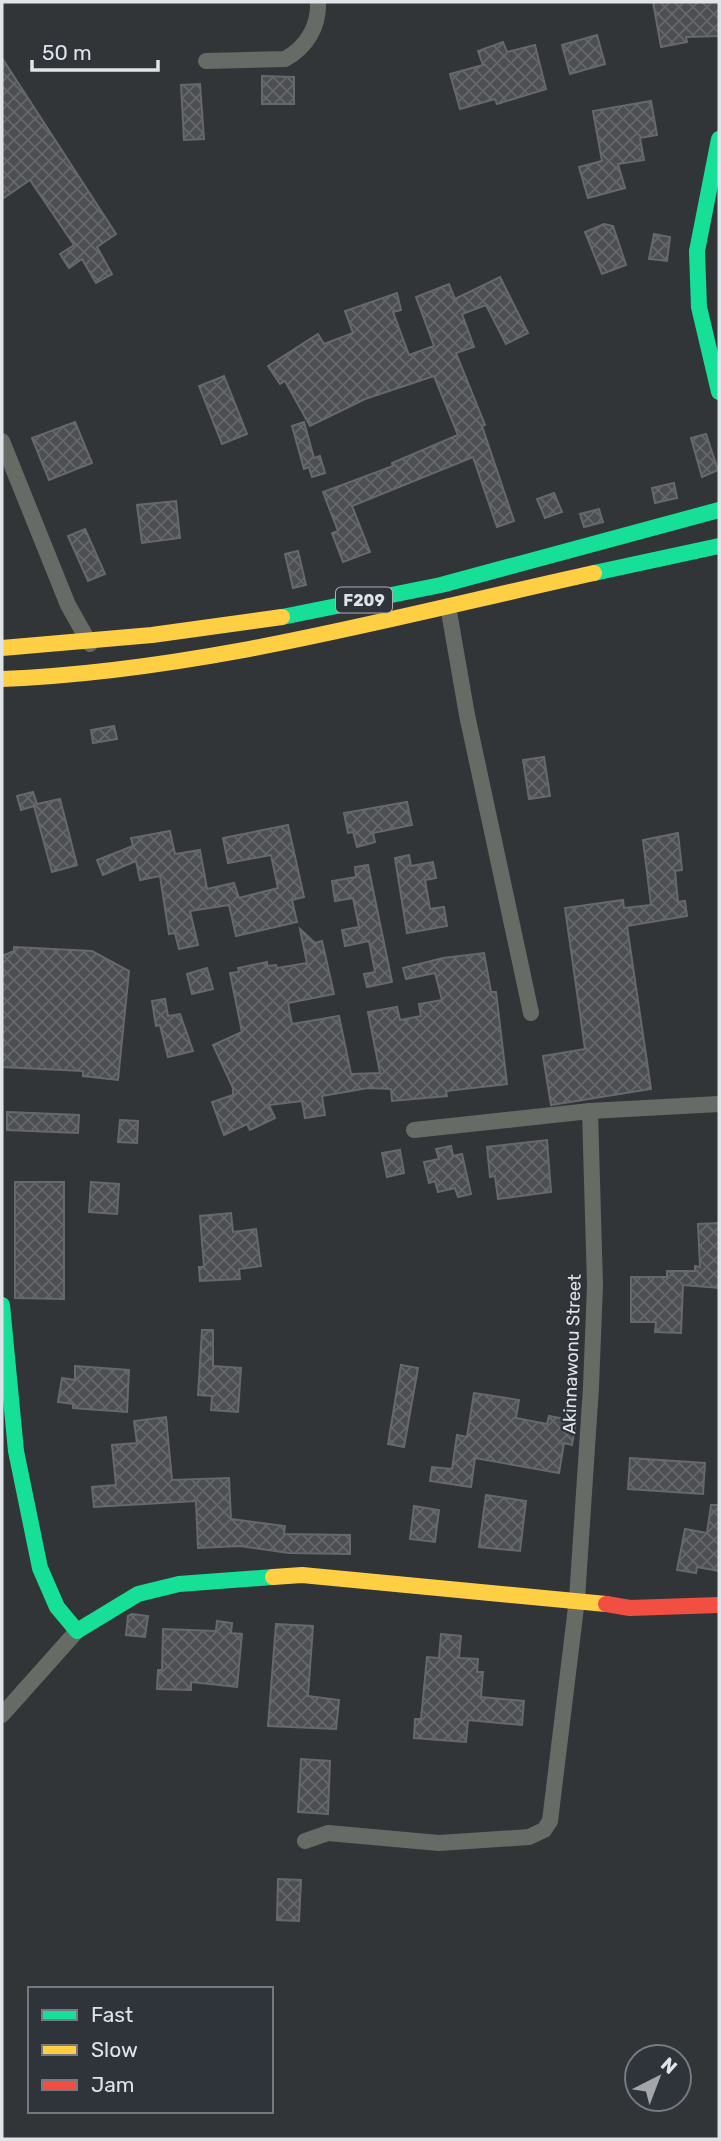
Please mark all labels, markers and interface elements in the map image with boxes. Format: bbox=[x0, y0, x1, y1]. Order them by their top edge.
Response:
scale bar bbox=[32, 28, 158, 72]
text: 50 m bbox=[42, 40, 92, 65]
road number: F209 bbox=[336, 587, 392, 612]
street label: Akinnawonu Street bbox=[558, 1274, 586, 1434]
legend bbox=[28, 1987, 273, 2113]
text: Fast bbox=[91, 2002, 133, 2027]
text: Slow bbox=[91, 2037, 138, 2062]
north arrow bbox=[623, 2043, 693, 2113]
text: N bbox=[656, 2053, 682, 2079]
text: Jam bbox=[91, 2072, 135, 2097]

